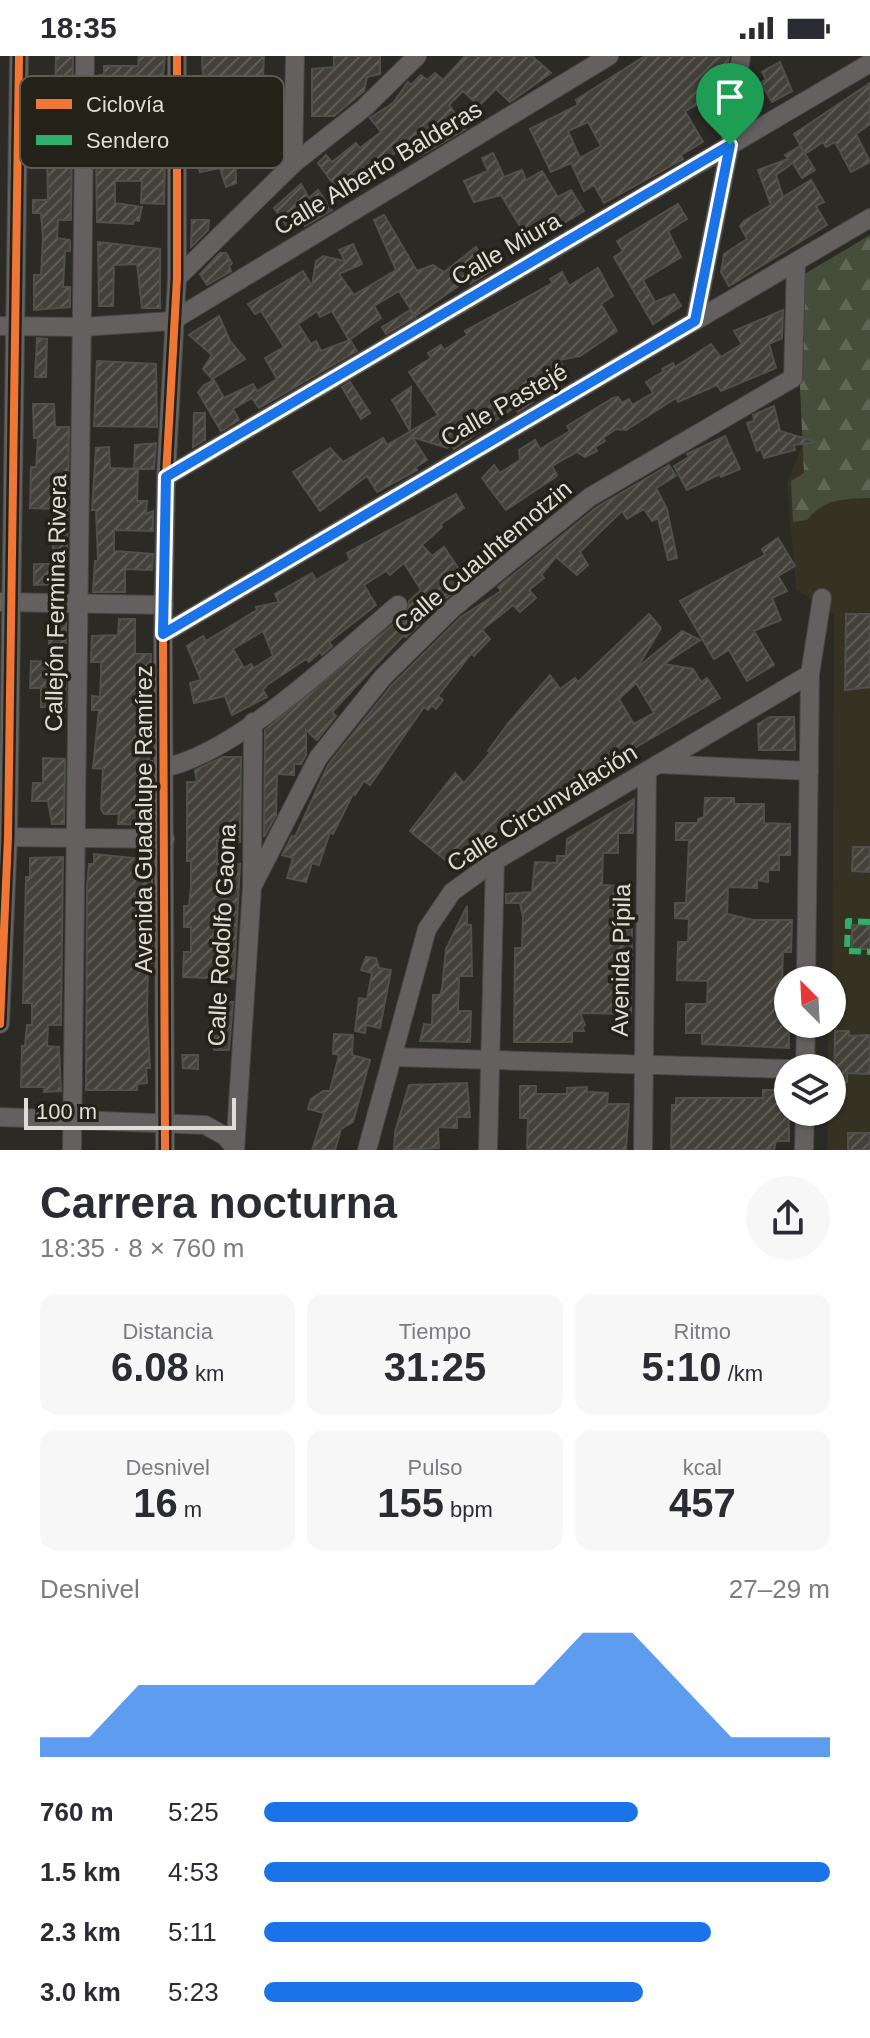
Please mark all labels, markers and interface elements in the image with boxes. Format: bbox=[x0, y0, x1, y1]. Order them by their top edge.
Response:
text: 18:35 bbox=[40, 11, 117, 44]
pin bbox=[696, 63, 764, 145]
icon: arrive bbox=[708, 75, 752, 119]
legend bbox=[20, 76, 284, 168]
text: Ciclovía bbox=[86, 92, 165, 117]
street label: Calle Alberto Balderas bbox=[269, 95, 486, 240]
text: Sendero bbox=[86, 128, 169, 153]
street label: Calle Miura bbox=[446, 206, 566, 291]
street label: Calle Pastejé bbox=[436, 358, 572, 452]
street label: Callejón Fermina Rivera bbox=[40, 473, 71, 732]
street label: Calle Cuauhtemotzin bbox=[389, 475, 577, 639]
street label: Avenida Guadalupe Ramírez bbox=[130, 665, 157, 973]
street label: Calle Circunvalación bbox=[442, 738, 642, 877]
street label: Calle Rodolfo Gaona bbox=[202, 822, 241, 1047]
street label: Avenida Pípila bbox=[606, 883, 635, 1037]
north arrow bbox=[774, 966, 846, 1038]
map controls bbox=[774, 966, 846, 1126]
button: layers bbox=[774, 1054, 846, 1126]
scale bar bbox=[24, 1094, 236, 1130]
text: 100 m bbox=[36, 1099, 97, 1124]
button: share bbox=[746, 1176, 830, 1260]
text: Carrera nocturna bbox=[40, 1178, 397, 1227]
text: 18:35 · 8 × 760 m bbox=[40, 1233, 245, 1263]
text: Distancia bbox=[122, 1319, 213, 1344]
text: Tiempo bbox=[399, 1319, 471, 1344]
text: Ritmo bbox=[674, 1319, 731, 1344]
text: 6.08 bbox=[111, 1345, 189, 1389]
text: 31:25 bbox=[384, 1345, 486, 1389]
text: 5:10 bbox=[642, 1345, 722, 1389]
text: km bbox=[189, 1361, 224, 1386]
text: /km bbox=[722, 1361, 763, 1386]
text: Desnivel bbox=[125, 1455, 210, 1480]
text: Pulso bbox=[407, 1455, 463, 1480]
text: kcal bbox=[683, 1455, 722, 1480]
text: 16 bbox=[133, 1481, 178, 1525]
text: 155 bbox=[377, 1481, 444, 1525]
text: 457 bbox=[669, 1481, 736, 1525]
text: m bbox=[178, 1497, 202, 1522]
text: bpm bbox=[444, 1497, 493, 1522]
text: Desnivel bbox=[40, 1574, 140, 1604]
text: 27–29 m bbox=[729, 1574, 830, 1604]
text: 760 m bbox=[40, 1797, 114, 1827]
text: 5:25 bbox=[168, 1797, 219, 1827]
text: 1.5 km bbox=[40, 1857, 121, 1887]
text: 4:53 bbox=[168, 1857, 219, 1887]
text: 2.3 km bbox=[40, 1917, 121, 1947]
text: 5:11 bbox=[168, 1917, 217, 1947]
text: 3.0 km bbox=[40, 1977, 121, 2007]
text: 5:23 bbox=[168, 1977, 219, 2007]

